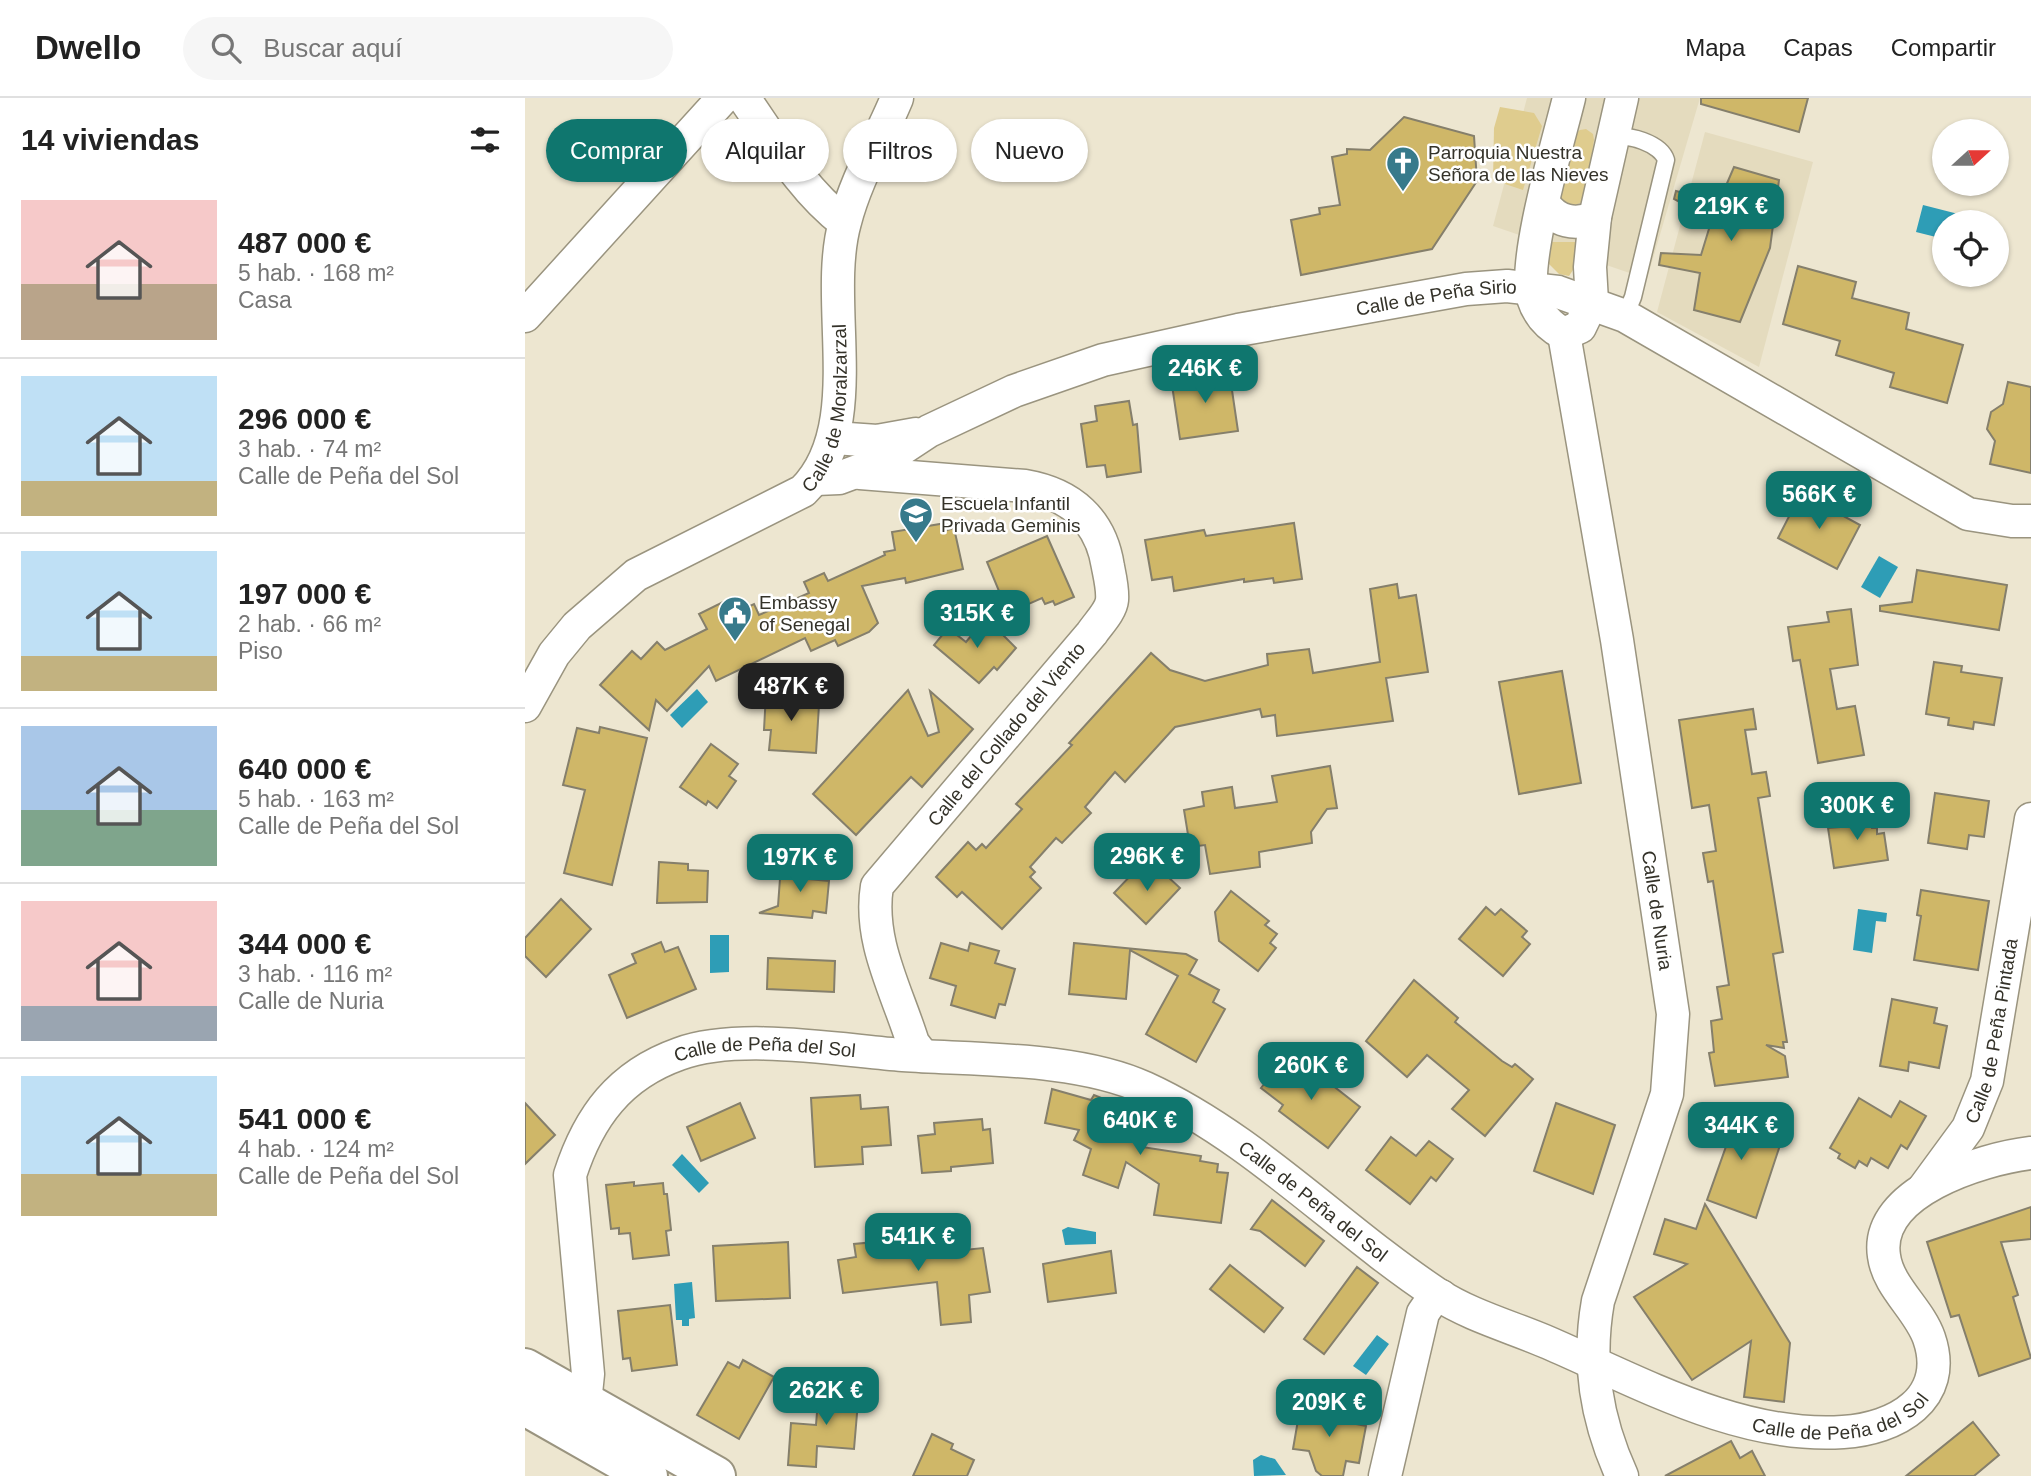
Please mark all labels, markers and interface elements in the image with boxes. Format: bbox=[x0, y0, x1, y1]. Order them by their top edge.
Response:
search box bbox=[183, 17, 673, 80]
text: Dwello bbox=[35, 29, 141, 66]
icon: search bbox=[207, 29, 245, 67]
text: Buscar aquí bbox=[263, 33, 402, 63]
text: Mapa bbox=[1685, 34, 1745, 61]
text: Capas bbox=[1783, 34, 1853, 61]
text: Compartir bbox=[1891, 34, 1996, 61]
chip: Comprar bbox=[546, 119, 687, 182]
chip: Alquilar bbox=[701, 119, 829, 182]
chip: Filtros bbox=[843, 119, 957, 182]
chip: Nuevo bbox=[971, 119, 1088, 182]
north arrow bbox=[1932, 119, 2009, 196]
map controls bbox=[1932, 119, 2009, 287]
icon: filters bbox=[466, 121, 504, 159]
text: 14 viviendas bbox=[21, 123, 199, 156]
place label: Parroquia Nuestra Señora de las Nieves bbox=[1428, 142, 1609, 185]
church icon: Parroquia Nuestra Señora de las Nieves bbox=[1384, 144, 1422, 193]
pin: 219K € bbox=[1674, 184, 1788, 243]
text: 219K € bbox=[1694, 193, 1768, 219]
button: locate bbox=[1932, 210, 2009, 287]
text: 487 000 € bbox=[238, 226, 371, 259]
icon: home bbox=[77, 228, 161, 312]
text: 5 hab. · 168 m² bbox=[238, 260, 394, 286]
street label: Calle de Peña Sirio bbox=[1354, 276, 1518, 320]
text: Casa bbox=[238, 287, 292, 313]
street label: Calle de Moralzarzal bbox=[797, 324, 851, 496]
pin: 246K € bbox=[1148, 345, 1262, 405]
text: 246K € bbox=[1168, 355, 1242, 381]
text: 296 000 € bbox=[238, 402, 371, 435]
icon: home bbox=[77, 404, 161, 488]
text: 3 hab. · 74 m² bbox=[238, 436, 381, 462]
text: Calle de Peña del Sol bbox=[238, 463, 459, 489]
pin: 566K € bbox=[1762, 472, 1876, 531]
text: 566K € bbox=[1782, 481, 1856, 507]
place label: Escuela Infantil Privada Geminis bbox=[941, 493, 1080, 536]
school or university icon: Escuela Infantil Privada Geminis bbox=[897, 495, 935, 544]
text: 197 000 € bbox=[238, 577, 371, 610]
icon: home bbox=[77, 579, 161, 663]
pin: 315K € bbox=[920, 590, 1034, 650]
place label: Embassy of Senegal bbox=[759, 592, 850, 635]
public building icon: Embassy of Senegal bbox=[716, 594, 754, 643]
text: 315K € bbox=[940, 600, 1014, 626]
text: 2 hab. · 66 m² bbox=[238, 611, 381, 637]
text: Piso bbox=[238, 638, 283, 664]
street label: Calle del Collado del Viento bbox=[923, 638, 1089, 830]
pin: 487K € bbox=[734, 664, 848, 723]
text: 487K € bbox=[754, 673, 828, 699]
text: 640 000 € bbox=[238, 752, 371, 785]
icon: home bbox=[77, 754, 161, 838]
pin: 300K € bbox=[1800, 782, 1914, 842]
text: 5 hab. · 163 m² bbox=[238, 786, 394, 812]
text: 300K € bbox=[1820, 792, 1894, 818]
text: Calle de Peña del Sol bbox=[238, 813, 459, 839]
pin: 197K € bbox=[743, 834, 857, 894]
pin: 296K € bbox=[1090, 834, 1204, 893]
text: 296K € bbox=[1110, 843, 1184, 869]
text: 197K € bbox=[763, 844, 837, 870]
street label: Calle de Nuria bbox=[1638, 849, 1676, 972]
text: 344 000 € bbox=[238, 927, 371, 960]
icon: home bbox=[77, 929, 161, 1013]
street label: Calle de Peña Pintada bbox=[1961, 936, 2022, 1127]
text: 3 hab. · 116 m² bbox=[238, 961, 392, 987]
text: Calle de Nuria bbox=[238, 988, 384, 1014]
street label: Calle de Peña del Sol bbox=[671, 1033, 857, 1066]
pin: 260K € bbox=[1254, 1042, 1368, 1102]
text: 260K € bbox=[1274, 1052, 1348, 1078]
pin: 640K € bbox=[1083, 1098, 1197, 1157]
text: 541 000 € bbox=[238, 1102, 371, 1135]
pin: 344K € bbox=[1684, 1102, 1798, 1162]
icon: home bbox=[77, 1104, 161, 1188]
text: 640K € bbox=[1103, 1107, 1177, 1133]
text: 344K € bbox=[1704, 1112, 1778, 1138]
text: 4 hab. · 124 m² bbox=[238, 1136, 394, 1162]
street label: Calle de Peña del Sol bbox=[1235, 1137, 1392, 1266]
text: Calle de Peña del Sol bbox=[238, 1163, 459, 1189]
pin: 541K € bbox=[861, 1214, 975, 1273]
text: 541K € bbox=[881, 1223, 955, 1249]
pin: 262K € bbox=[769, 1368, 883, 1427]
text: 262K € bbox=[789, 1377, 863, 1403]
pin: 209K € bbox=[1272, 1380, 1386, 1439]
text: 209K € bbox=[1292, 1389, 1366, 1415]
street label: Calle de Peña del Sol bbox=[1750, 1389, 1933, 1444]

